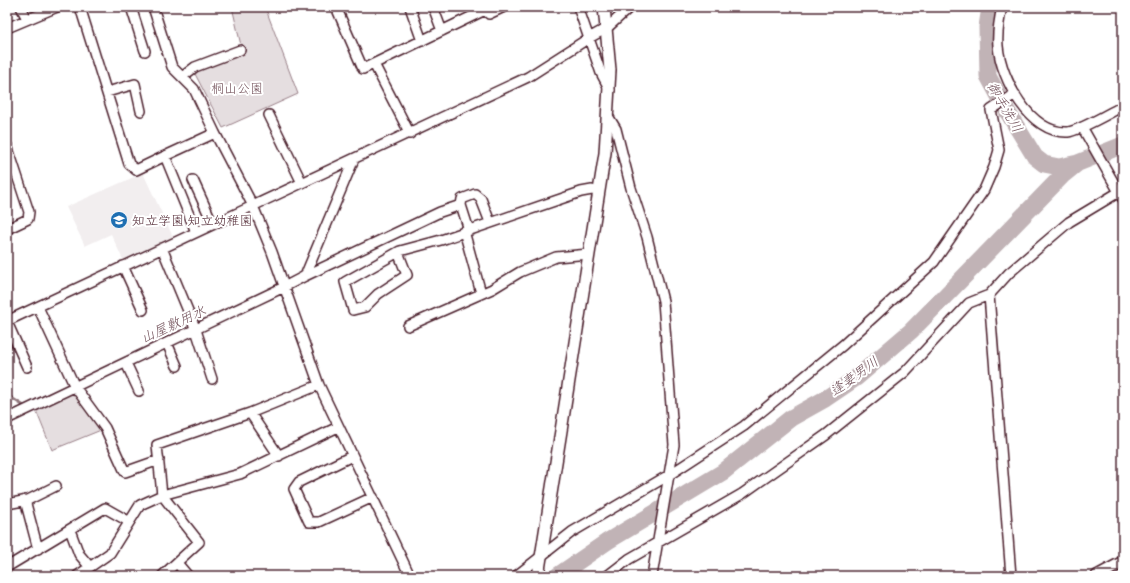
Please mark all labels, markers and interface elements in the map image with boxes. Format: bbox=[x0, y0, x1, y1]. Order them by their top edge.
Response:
park label: 桐山公園 bbox=[211, 77, 263, 100]
water label: 御手洗川 bbox=[980, 77, 1029, 138]
place label: 知立学園 知立幼稚園 bbox=[132, 209, 252, 232]
school or university icon: 知立学園 知立幼稚園 bbox=[109, 210, 129, 230]
water label: 山屋敷用水 bbox=[136, 298, 210, 351]
water label: 逢妻男川 bbox=[824, 350, 884, 403]

